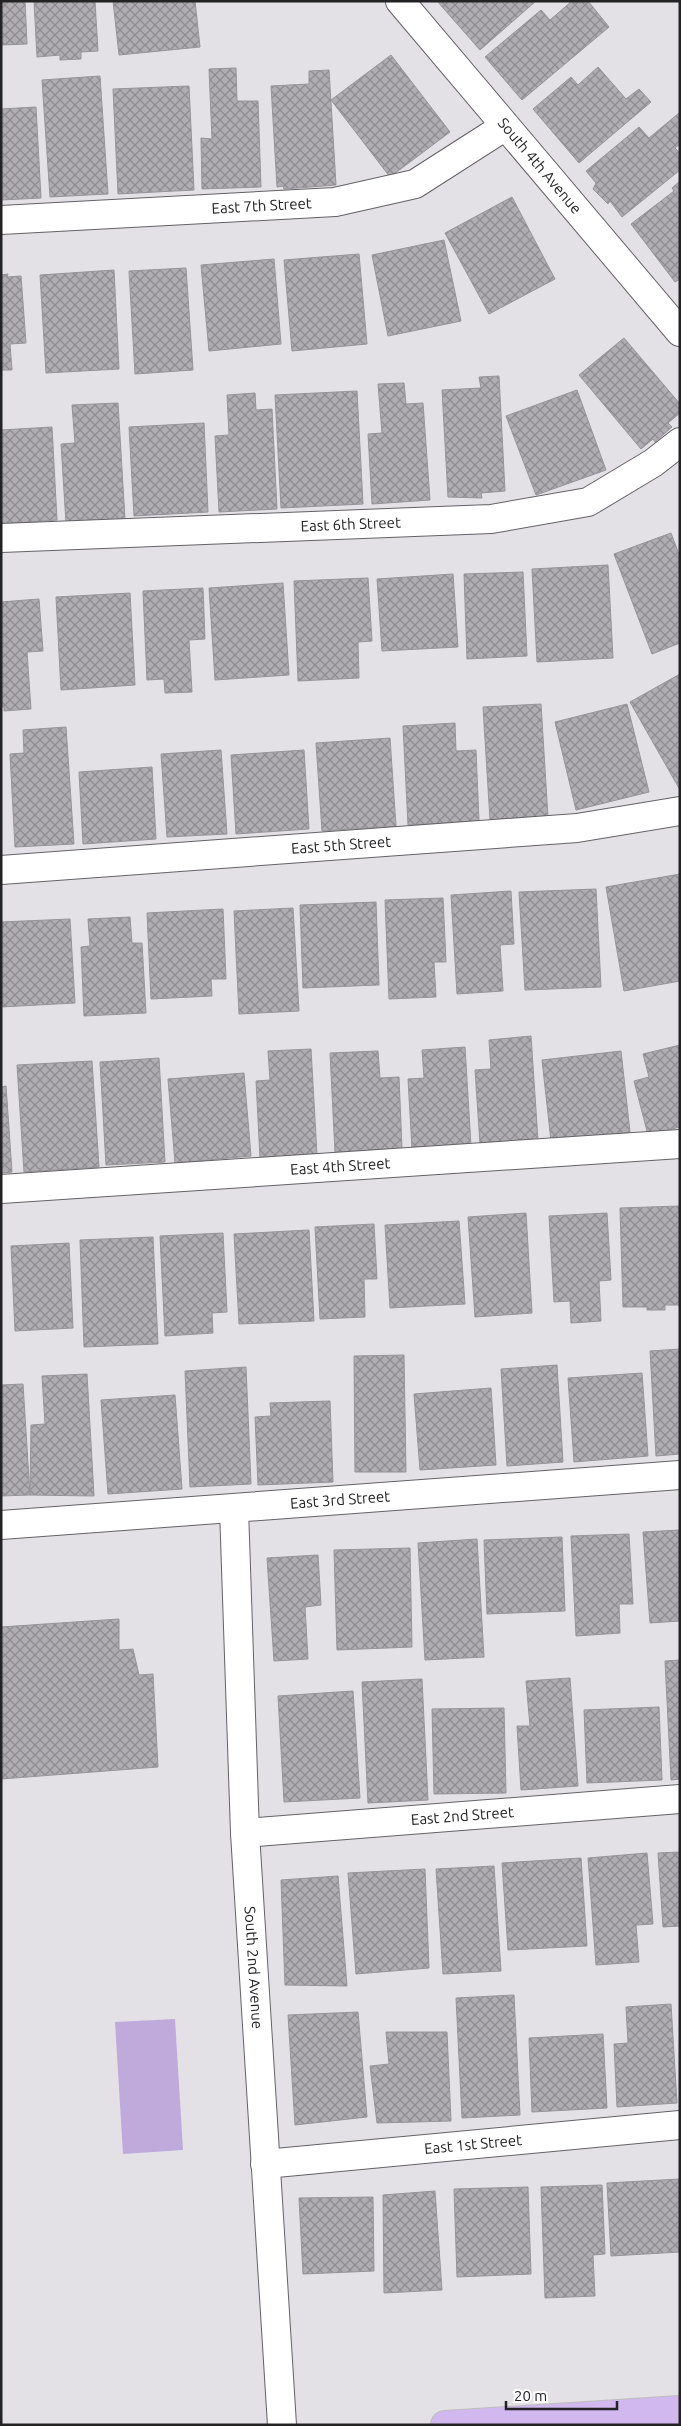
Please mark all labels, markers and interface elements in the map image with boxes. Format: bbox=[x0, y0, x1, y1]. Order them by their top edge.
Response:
street label: South 4th Avenue bbox=[495, 114, 585, 217]
street label: East 7th Street bbox=[211, 194, 312, 217]
street label: East 6th Street bbox=[300, 513, 401, 534]
street label: East 5th Street bbox=[290, 833, 392, 857]
street label: East 4th Street bbox=[290, 1154, 391, 1178]
street label: East 3rd Street bbox=[289, 1487, 391, 1512]
street label: East 2nd Street bbox=[410, 1803, 514, 1828]
street label: South 2nd Avenue bbox=[242, 1906, 266, 2029]
street label: East 1st Street bbox=[423, 2131, 523, 2157]
scale bar bbox=[506, 2378, 617, 2410]
text: 20 m bbox=[514, 2387, 547, 2404]

